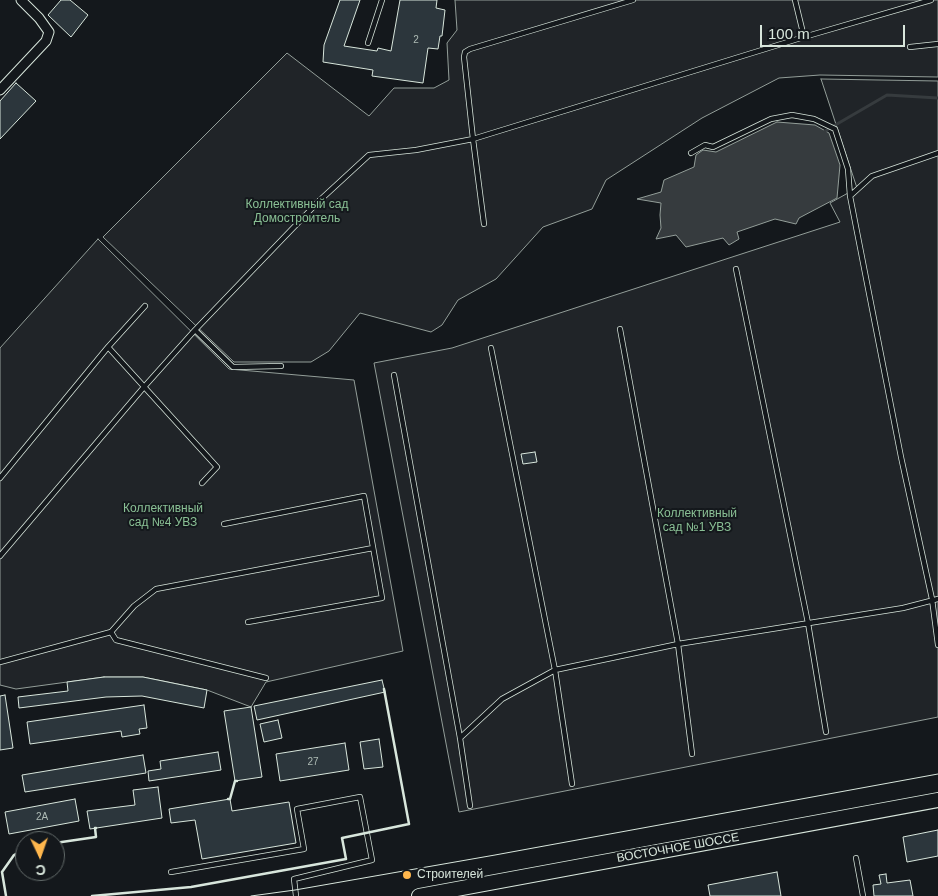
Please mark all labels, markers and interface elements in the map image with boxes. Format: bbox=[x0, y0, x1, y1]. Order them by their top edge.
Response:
scale bar bbox=[763, 15, 908, 47]
text: 100 m bbox=[768, 25, 810, 42]
house number: 2 bbox=[413, 34, 419, 46]
park label: Коллективный сад Домостроитель bbox=[245, 198, 349, 226]
park label: Коллективный сад №4 УВЗ bbox=[123, 502, 203, 530]
park label: Коллективный сад №1 УВЗ bbox=[657, 507, 737, 535]
house number: 27 bbox=[307, 756, 319, 768]
house number: 2А bbox=[36, 811, 48, 823]
street label: ВОСТОЧНОЕ ШОССЕ bbox=[616, 830, 740, 866]
north arrow bbox=[15, 831, 65, 881]
text: С bbox=[35, 862, 46, 878]
place label: Строителей bbox=[417, 868, 483, 882]
marker: Строителей bbox=[401, 869, 413, 881]

